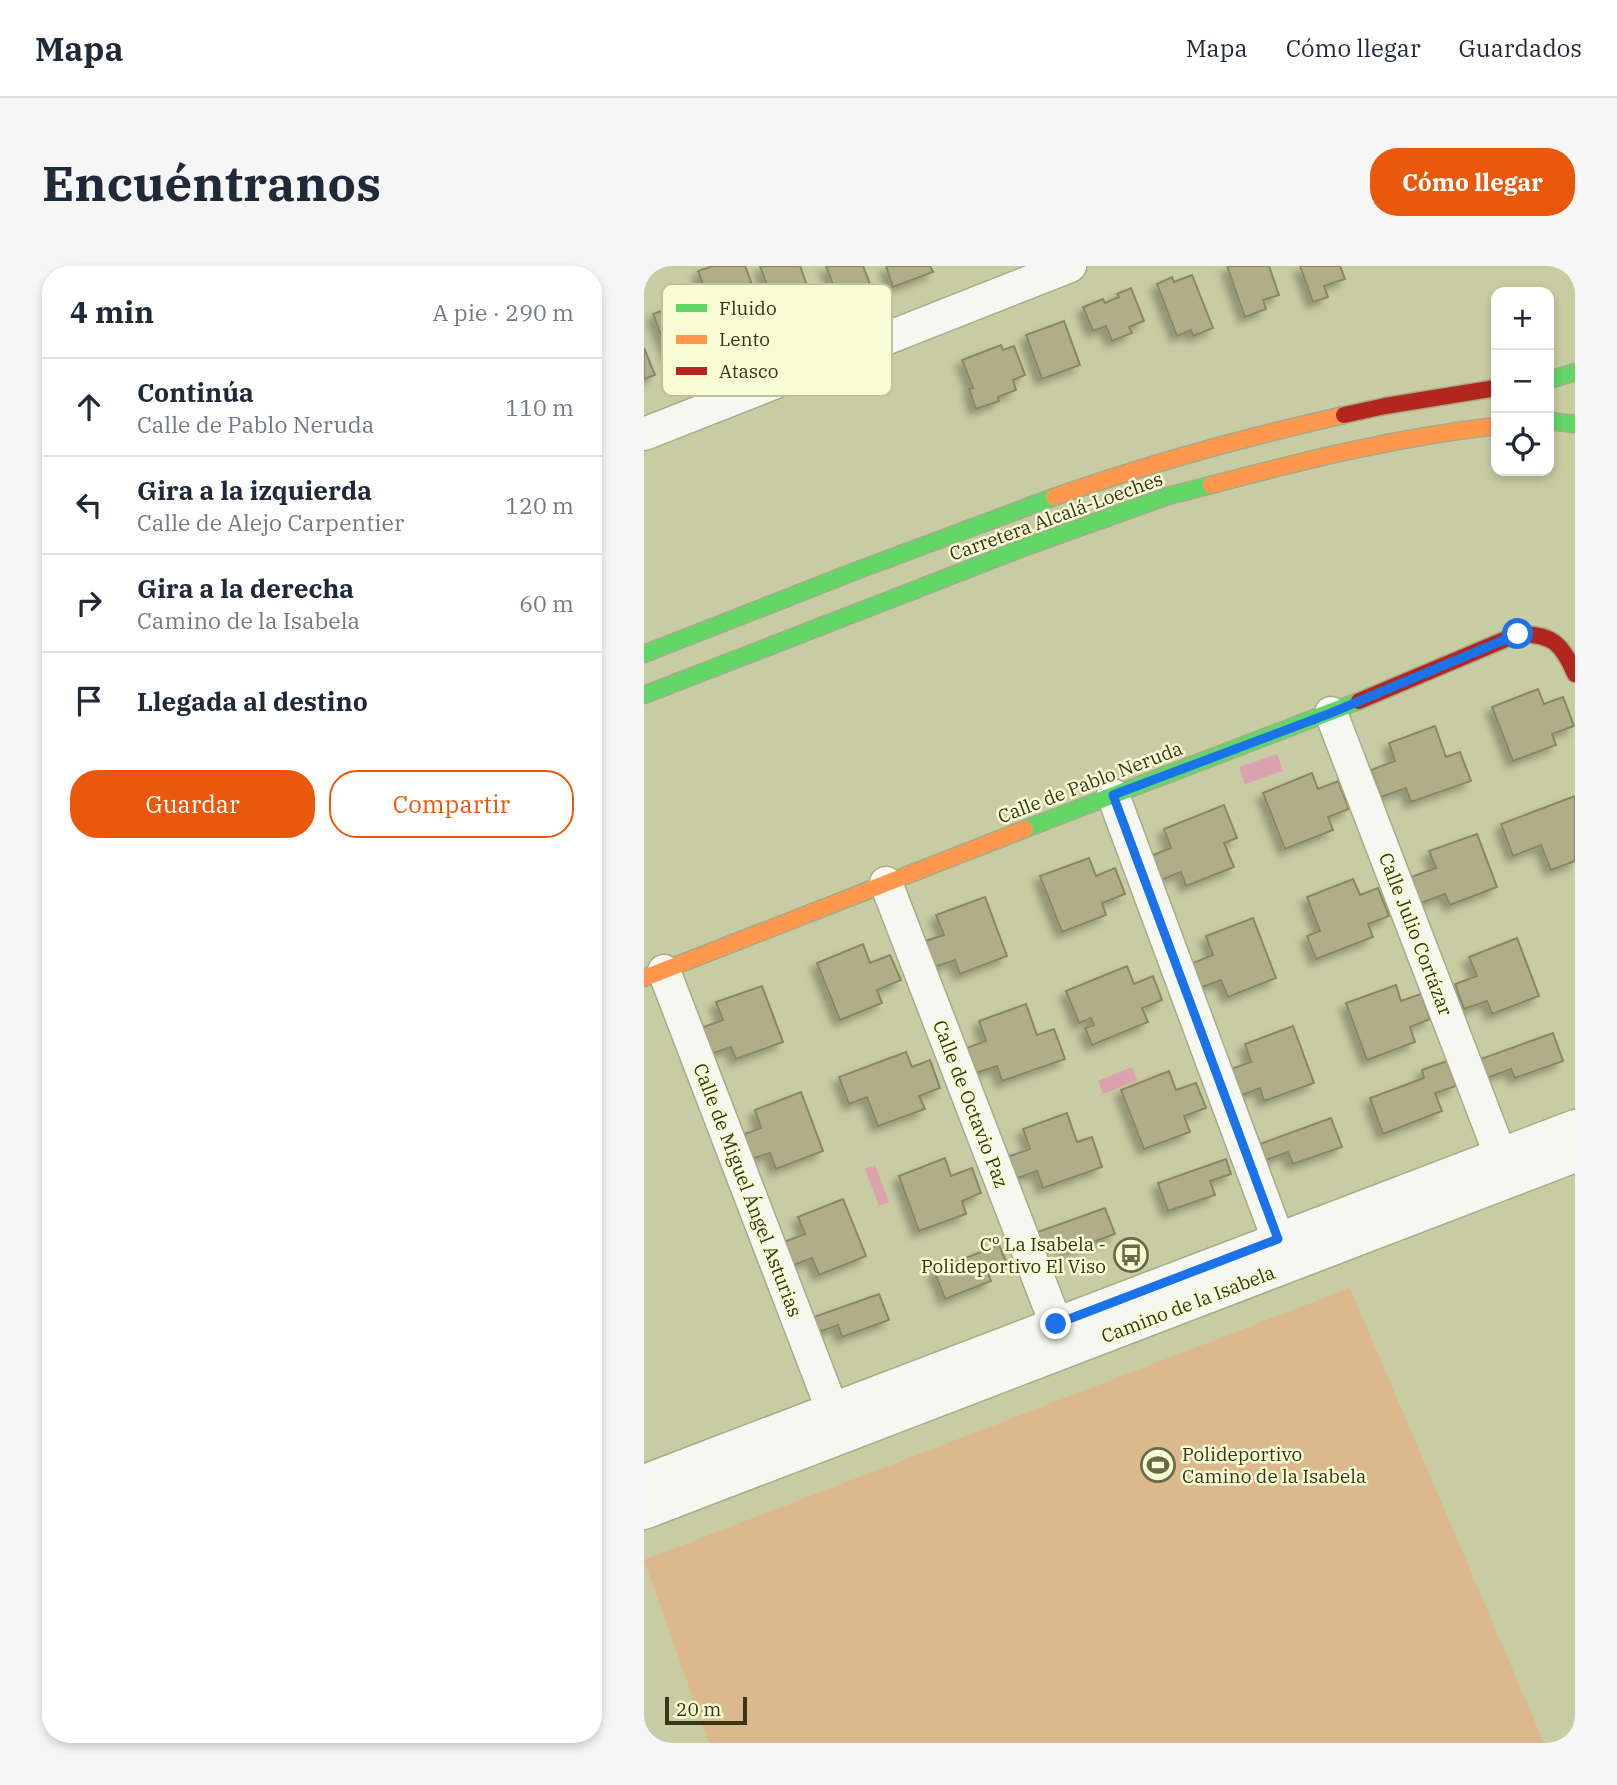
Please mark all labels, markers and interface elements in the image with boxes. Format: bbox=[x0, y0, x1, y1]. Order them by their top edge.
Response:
text: Mapa bbox=[35, 27, 123, 70]
text: Mapa bbox=[1186, 32, 1248, 64]
text: Cómo llegar bbox=[1286, 32, 1421, 64]
text: Guardados bbox=[1459, 32, 1582, 64]
button: Cómo llegar bbox=[1370, 148, 1575, 216]
text: Encuéntranos bbox=[42, 151, 381, 214]
legend bbox=[662, 284, 892, 396]
map controls bbox=[1491, 287, 1554, 476]
button: + bbox=[1491, 287, 1554, 350]
text: 4 min bbox=[70, 292, 154, 331]
text: Fluido bbox=[719, 296, 777, 320]
text: A pie · 290 m bbox=[432, 297, 574, 327]
text: Lento bbox=[719, 327, 770, 351]
button: − bbox=[1491, 350, 1554, 413]
text: Atasco bbox=[719, 359, 778, 383]
text: Continúa bbox=[137, 375, 254, 409]
icon: ahead bbox=[70, 388, 108, 426]
text: 110 m bbox=[505, 392, 574, 422]
text: Calle de Pablo Neruda bbox=[137, 409, 374, 439]
button: locate bbox=[1491, 413, 1554, 476]
street label: Carretera Alcalá-Loeches bbox=[946, 466, 1166, 566]
text: Gira a la izquierda bbox=[137, 473, 372, 507]
icon: left bbox=[70, 486, 108, 524]
text: 120 m bbox=[505, 490, 574, 520]
text: Calle de Alejo Carpentier bbox=[137, 507, 404, 537]
text: Gira a la derecha bbox=[137, 571, 354, 605]
icon: right bbox=[70, 584, 108, 622]
text: 60 m bbox=[519, 588, 574, 618]
text: Camino de la Isabela bbox=[137, 605, 360, 635]
route start bbox=[1502, 618, 1533, 649]
icon: arrive bbox=[70, 682, 108, 720]
text: Llegada al destino bbox=[137, 684, 368, 718]
street label: Calle de Pablo Neruda bbox=[994, 736, 1186, 828]
button: Guardar bbox=[70, 770, 315, 838]
button: Compartir bbox=[329, 770, 574, 838]
street label: Calle Julio Cortázar bbox=[1374, 849, 1458, 1019]
street label: Calle de Octavio Paz bbox=[928, 1017, 1014, 1191]
street label: Calle de Miguel Ángel Asturias bbox=[688, 1060, 808, 1320]
place label: Cº La Isabela - Polideportivo El Viso bbox=[921, 1232, 1106, 1278]
bus stop icon: Cº La Isabela - Polideportivo El Viso bbox=[1112, 1236, 1150, 1274]
street label: Camino de la Isabela bbox=[1098, 1260, 1278, 1348]
route end bbox=[1040, 1308, 1071, 1339]
place label: Polideportivo Camino de la Isabela bbox=[1182, 1442, 1366, 1488]
sports icon: Polideportivo Camino de la Isabela bbox=[1139, 1446, 1177, 1484]
scale bar bbox=[665, 1694, 747, 1726]
text: 20 m bbox=[676, 1697, 721, 1721]

